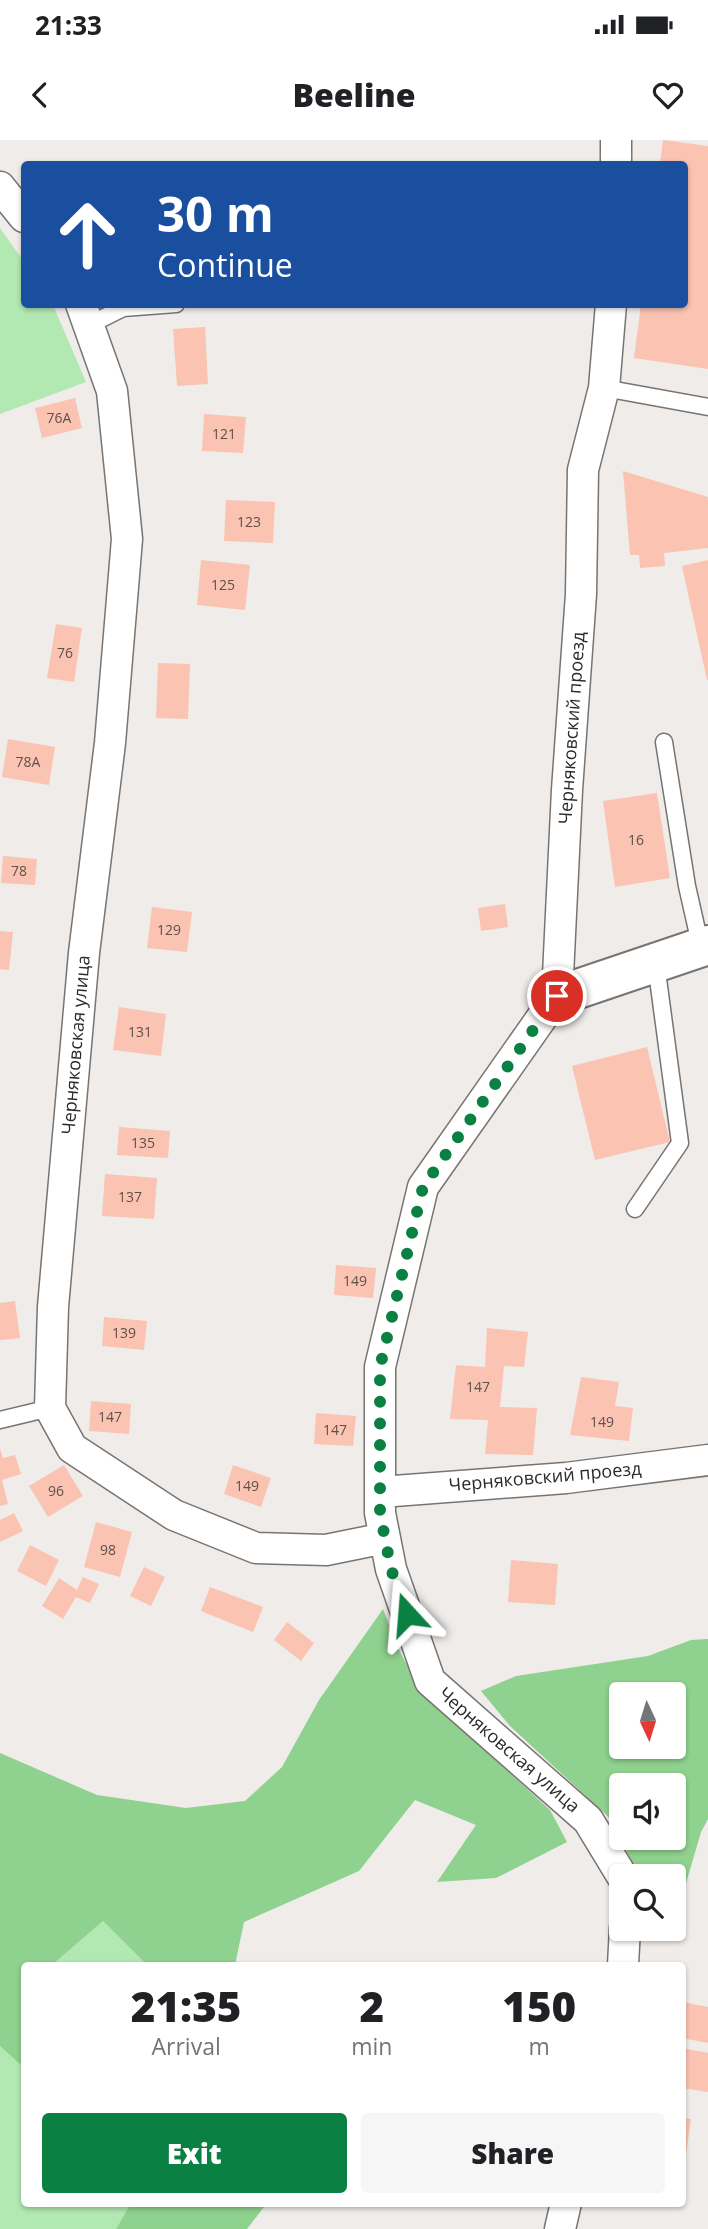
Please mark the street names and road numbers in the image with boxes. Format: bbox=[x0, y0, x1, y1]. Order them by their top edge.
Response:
street label: Черняковский проезд bbox=[552, 631, 590, 825]
street label: Черняковская улица bbox=[55, 954, 95, 1136]
street label: Черняковский проезд bbox=[448, 1456, 642, 1496]
street label: Черняковская улица bbox=[434, 1681, 585, 1817]

